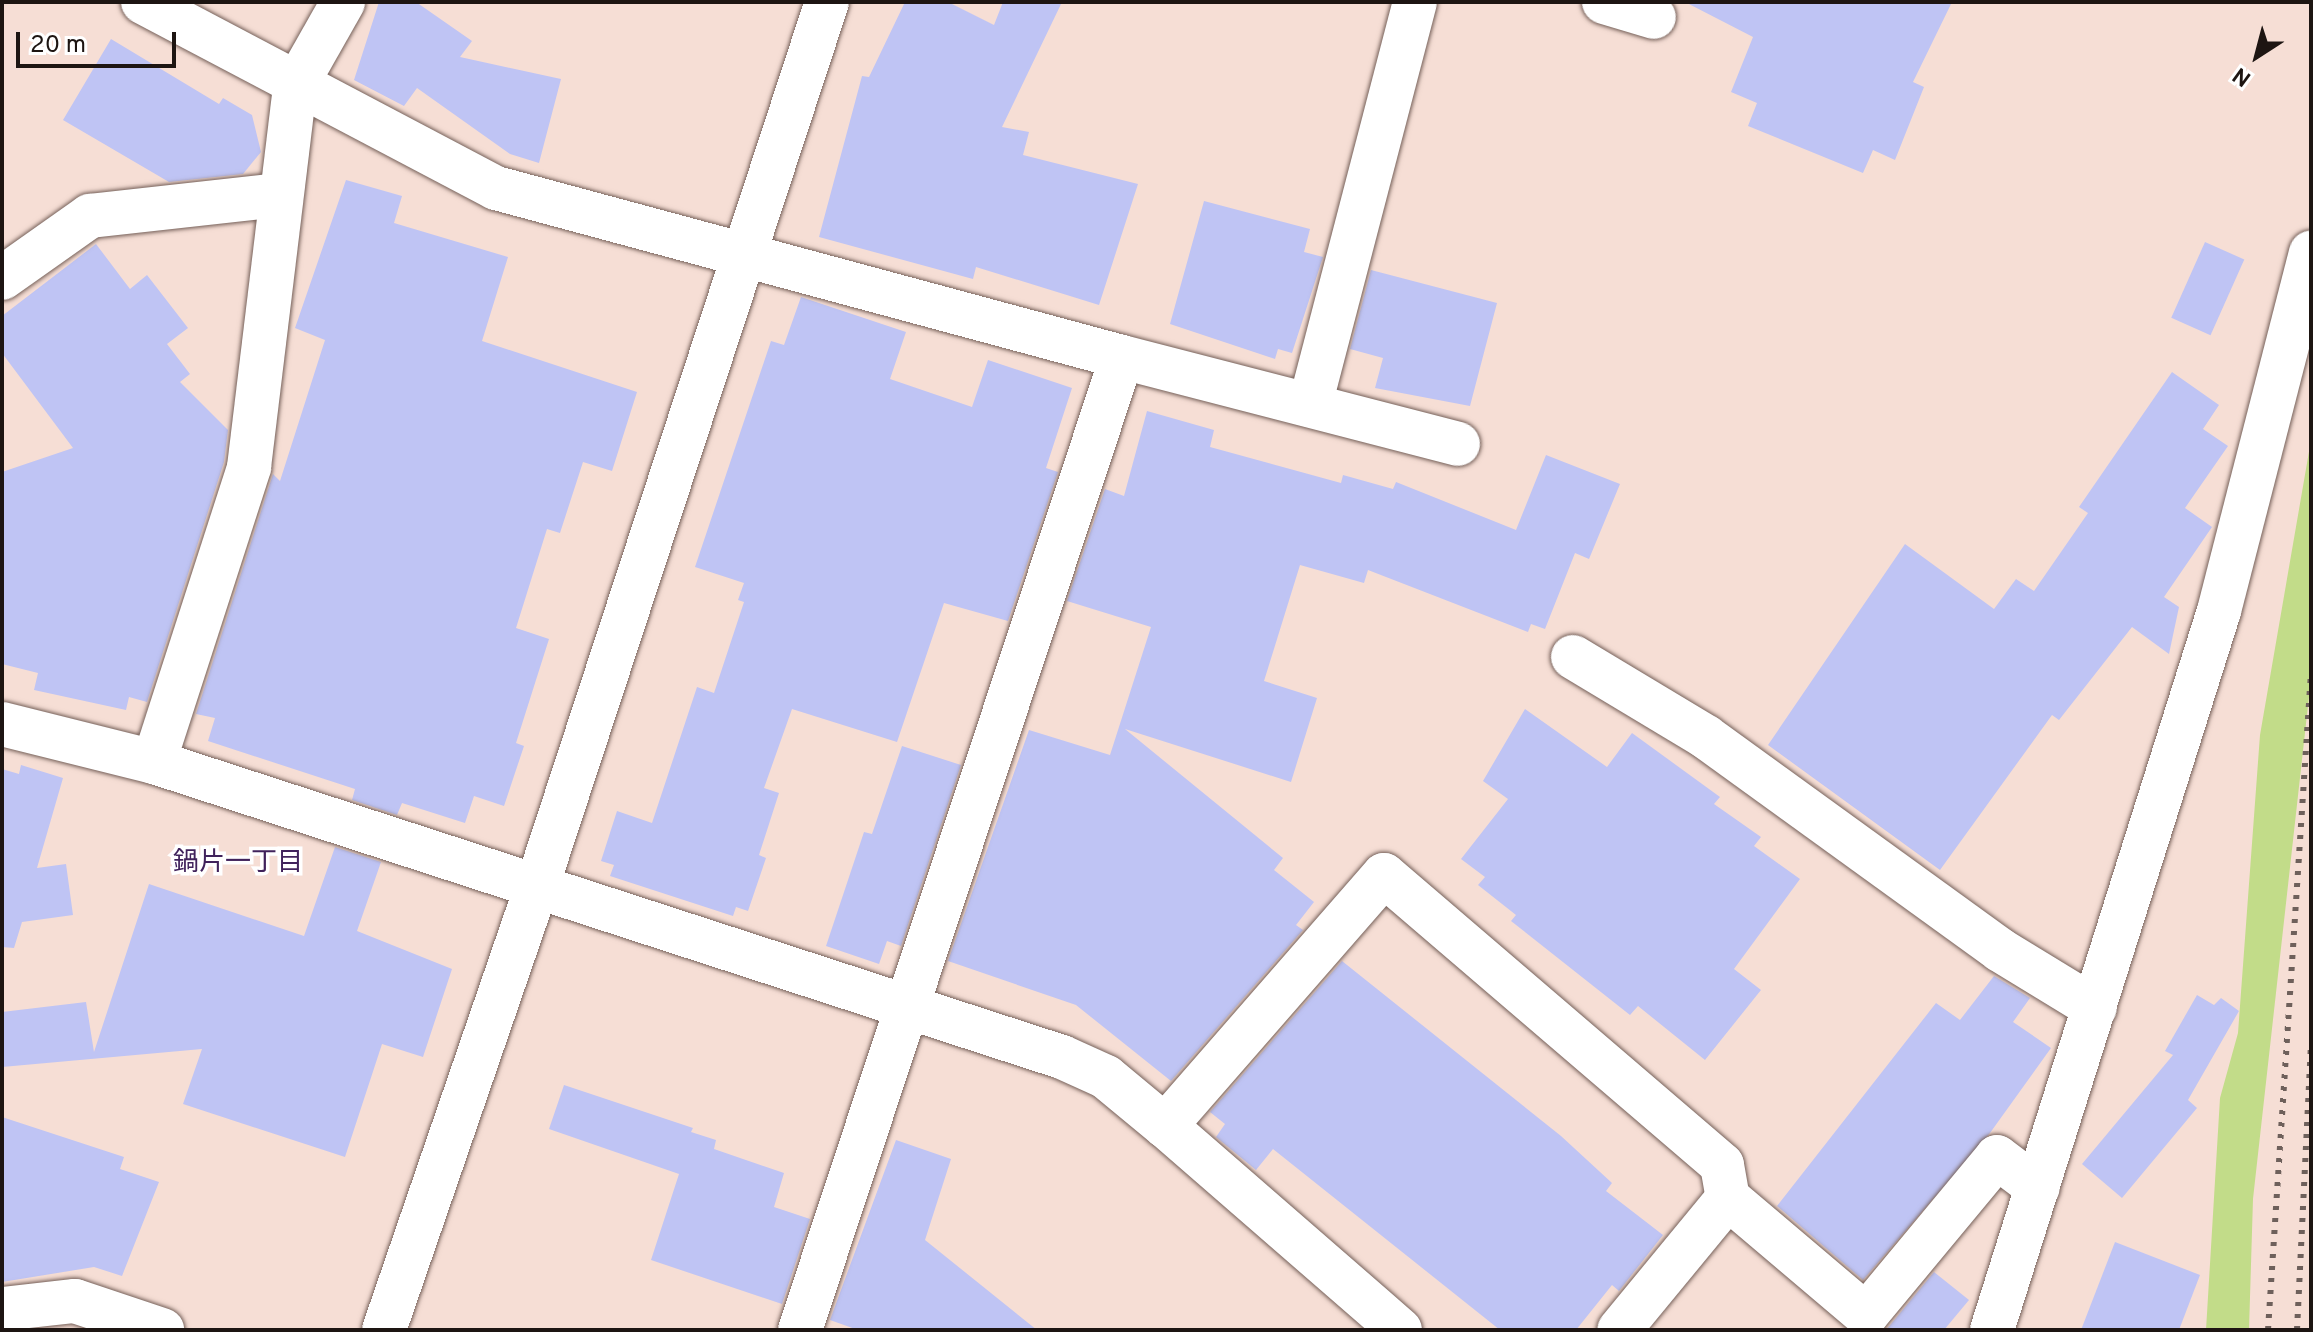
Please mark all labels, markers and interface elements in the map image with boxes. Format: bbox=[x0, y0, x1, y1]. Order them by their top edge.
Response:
scale bar bbox=[20, 16, 180, 66]
north arrow bbox=[2217, 16, 2297, 96]
text: 20 m bbox=[30, 31, 86, 61]
text: N bbox=[2228, 60, 2257, 91]
district label: 鍋片一丁目 bbox=[173, 848, 303, 880]

